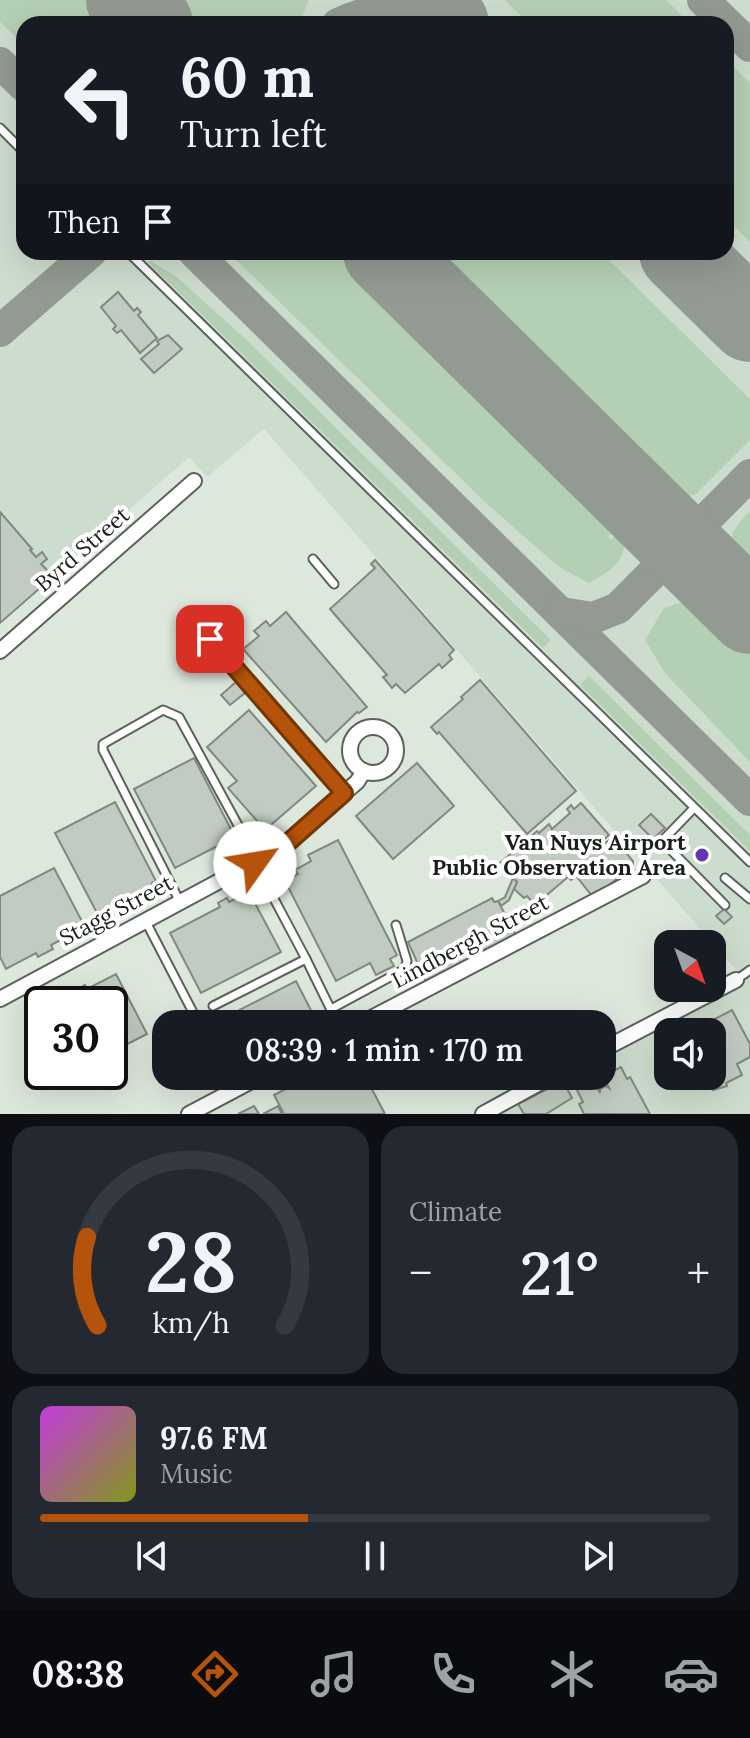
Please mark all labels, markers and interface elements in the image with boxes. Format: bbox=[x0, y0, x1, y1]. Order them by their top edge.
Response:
text: 60 m bbox=[180, 41, 314, 112]
icon: left bbox=[48, 48, 152, 152]
text: Turn left bbox=[180, 111, 327, 157]
icon: arrive bbox=[136, 200, 180, 244]
text: Then bbox=[48, 203, 120, 241]
street label: Byrd Street bbox=[29, 500, 135, 598]
pin bbox=[176, 605, 244, 673]
icon: arrive bbox=[188, 617, 232, 661]
position arrow bbox=[213, 821, 297, 905]
place label: Van Nuys Airport Public Observation Area bbox=[432, 828, 687, 881]
marker: Van Nuys Airport Public Observation Area bbox=[693, 846, 711, 864]
street label: Stagg Street bbox=[54, 868, 178, 952]
street label: Lindbergh Street bbox=[387, 888, 554, 994]
north arrow bbox=[654, 930, 726, 1002]
map controls bbox=[654, 930, 726, 1090]
speed limit sign: 30 bbox=[24, 986, 128, 1090]
button: sound bbox=[654, 1018, 726, 1090]
text: 08:39 · 1 min · 170 m bbox=[245, 1031, 523, 1069]
text: Climate bbox=[409, 1195, 502, 1228]
text: 28 bbox=[145, 1208, 236, 1315]
text: 21° bbox=[520, 1235, 599, 1311]
text: − bbox=[409, 1245, 432, 1301]
text: + bbox=[687, 1245, 710, 1301]
text: km/h bbox=[152, 1304, 229, 1341]
text: 97.6 FM bbox=[160, 1419, 268, 1457]
text: Music bbox=[160, 1457, 233, 1490]
icon: previous bbox=[130, 1534, 174, 1578]
icon: pause bbox=[353, 1534, 397, 1578]
icon: next bbox=[576, 1534, 620, 1578]
icon: directions bbox=[187, 1646, 243, 1702]
icon: music bbox=[306, 1646, 362, 1702]
icon: phone bbox=[425, 1646, 481, 1702]
icon: climate bbox=[544, 1646, 600, 1702]
icon: car bbox=[663, 1646, 719, 1702]
text: 08:38 bbox=[31, 1651, 125, 1697]

